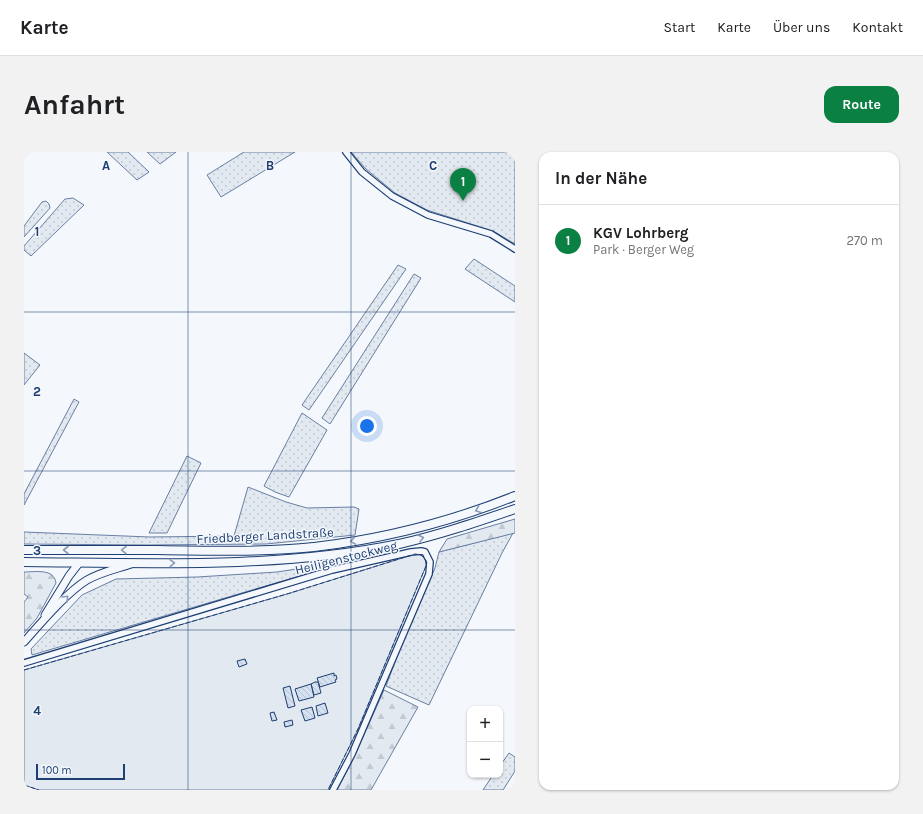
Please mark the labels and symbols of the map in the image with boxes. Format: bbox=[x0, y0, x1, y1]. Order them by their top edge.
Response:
text: A bbox=[102, 158, 110, 173]
text: B bbox=[266, 158, 274, 173]
text: C bbox=[429, 158, 437, 173]
pin: 1 bbox=[450, 168, 476, 201]
text: 1 bbox=[35, 224, 39, 239]
text: 2 bbox=[33, 384, 41, 399]
your location bbox=[357, 416, 377, 436]
one-way arrow bbox=[475, 505, 482, 513]
street label: Friedberger Landstraße bbox=[196, 524, 334, 547]
one-way arrow bbox=[417, 535, 424, 543]
street label: Heiligenstockweg bbox=[293, 537, 399, 577]
one-way arrow bbox=[350, 537, 356, 545]
text: 3 bbox=[33, 543, 41, 558]
one-way arrow bbox=[63, 546, 69, 554]
one-way arrow bbox=[121, 546, 127, 554]
one-way arrow bbox=[169, 559, 175, 567]
one-way arrow bbox=[61, 595, 69, 603]
text: 4 bbox=[33, 703, 41, 718]
scale bar bbox=[36, 762, 125, 781]

